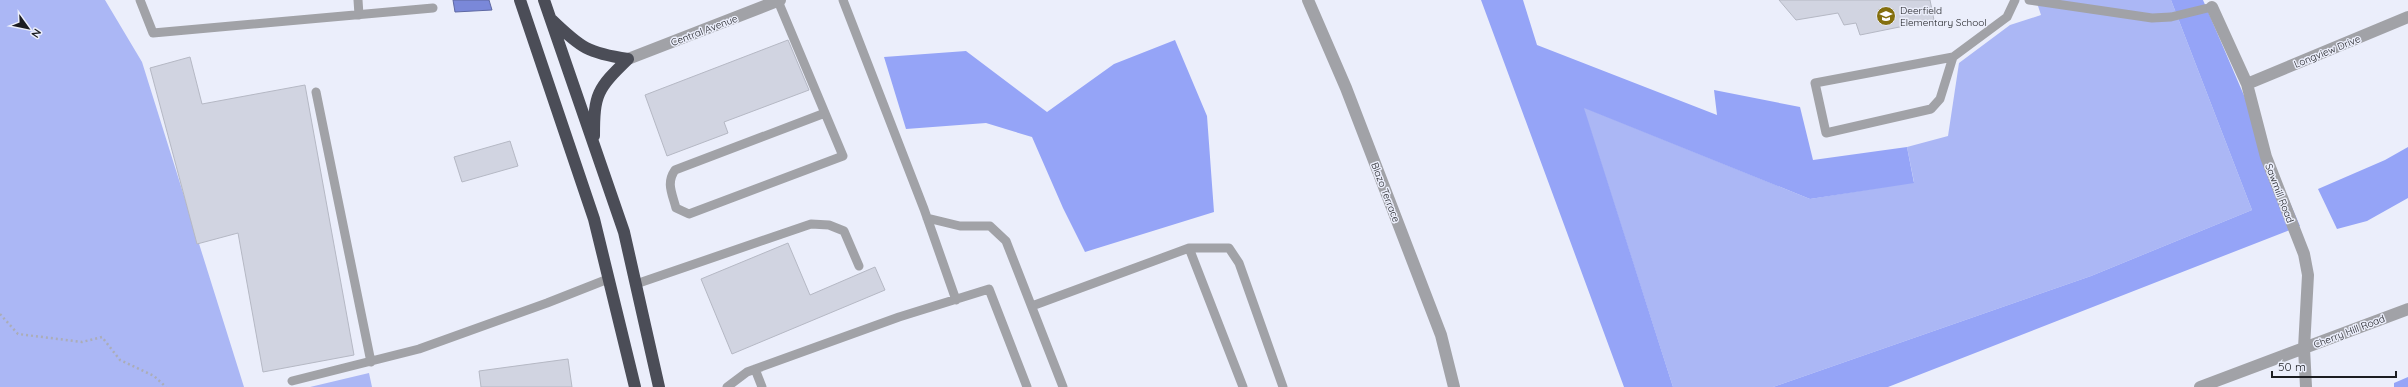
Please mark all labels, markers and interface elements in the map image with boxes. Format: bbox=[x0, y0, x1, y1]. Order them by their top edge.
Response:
place label: Deerfield Elementary School bbox=[1900, 4, 1987, 29]
school or university icon: Deerfield Elementary School bbox=[1875, 5, 1897, 27]
north arrow bbox=[8, 8, 48, 48]
street label: Central Avenue bbox=[669, 12, 740, 49]
text: N bbox=[28, 26, 44, 41]
street label: Longview Drive bbox=[2292, 32, 2363, 71]
street label: Blazo Terrace bbox=[1368, 160, 1403, 224]
street label: Sawmill Road bbox=[2262, 162, 2297, 225]
street label: Cherry Hill Road bbox=[2312, 312, 2387, 351]
scale bar bbox=[2272, 353, 2396, 379]
text: 50 m bbox=[2278, 359, 2306, 374]

